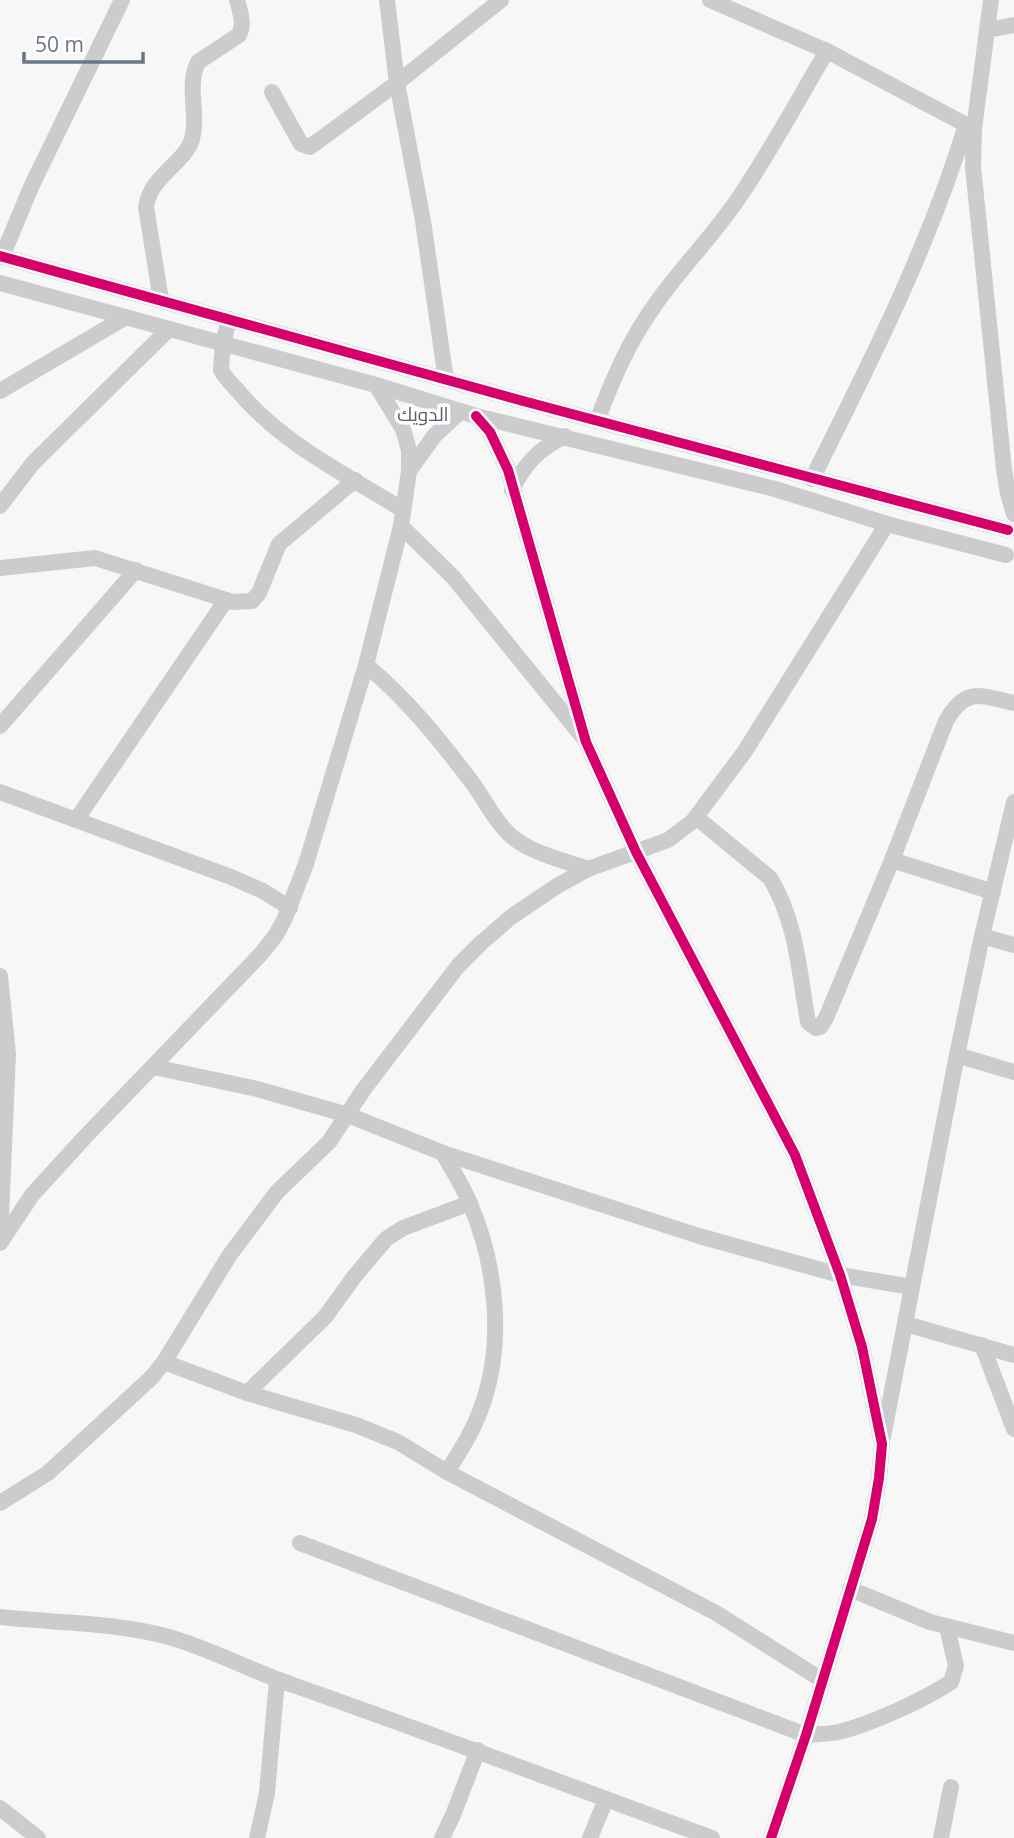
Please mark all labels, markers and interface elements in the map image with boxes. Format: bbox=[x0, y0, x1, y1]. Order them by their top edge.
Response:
scale bar bbox=[24, 21, 144, 65]
text: 50 m bbox=[35, 30, 84, 58]
district label: الدويك bbox=[397, 401, 449, 427]

